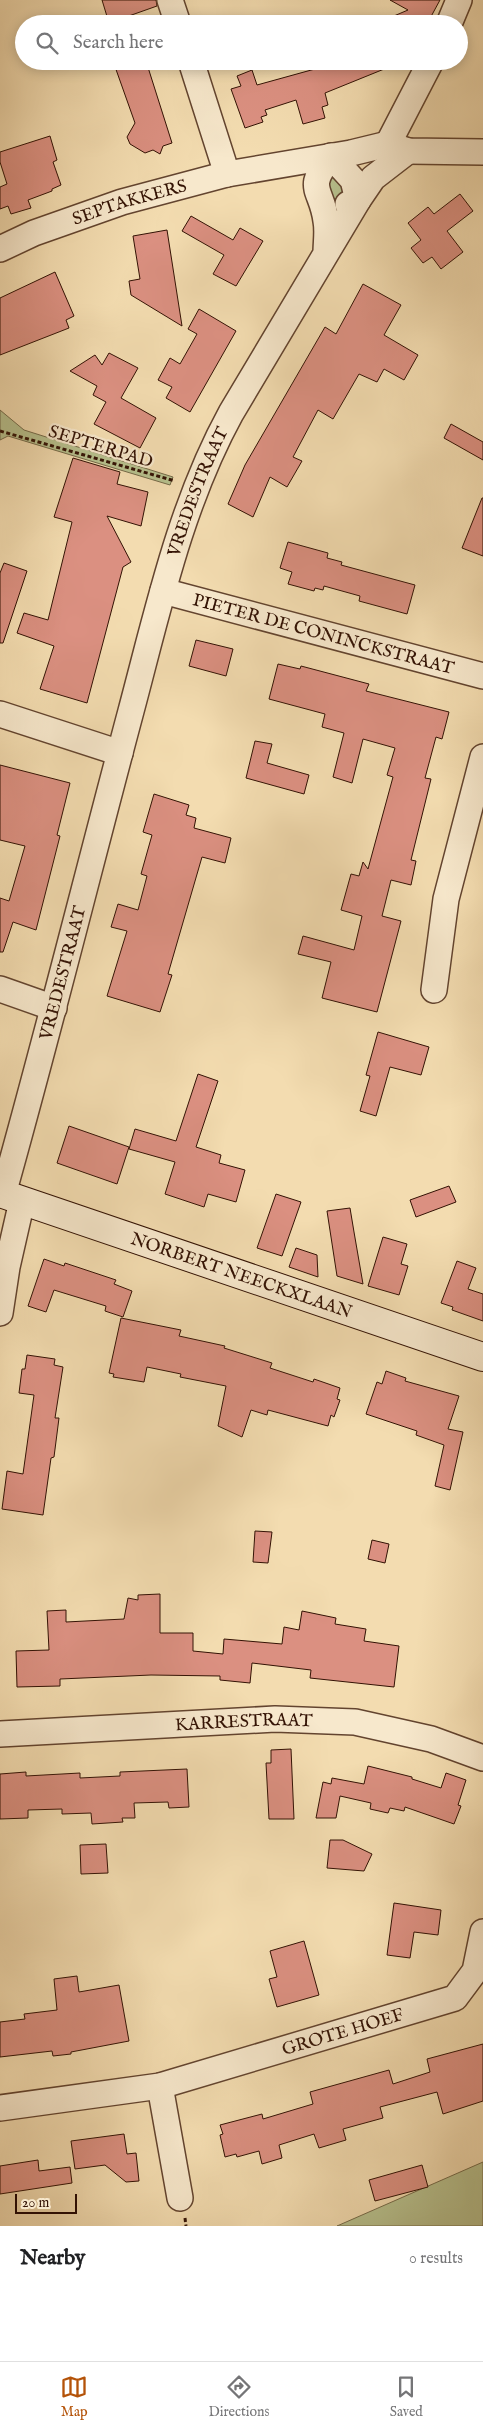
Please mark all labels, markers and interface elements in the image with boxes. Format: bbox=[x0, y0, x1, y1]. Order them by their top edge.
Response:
search box bbox=[15, 15, 468, 70]
icon: search bbox=[33, 29, 61, 57]
text: Search here bbox=[73, 31, 164, 55]
street label: SEPTAKKERS bbox=[69, 175, 190, 232]
street label: SEPTERPAD bbox=[46, 421, 156, 474]
street label: VREDESTRAAT bbox=[163, 424, 235, 561]
street label: PIETER DE CONINCKSTRAAT bbox=[190, 589, 456, 681]
street label: VREDESTRAAT bbox=[35, 904, 92, 1044]
street label: NORBERT NEECKXLAAN bbox=[127, 1228, 355, 1325]
street label: KARRESTRAAT bbox=[174, 1709, 313, 1737]
street label: GROTE HOEF bbox=[279, 2004, 407, 2062]
scale bar bbox=[15, 2191, 78, 2214]
text: 20 m bbox=[22, 2194, 49, 2212]
text: Nearby bbox=[20, 2245, 85, 2272]
text: 0 results bbox=[409, 2249, 463, 2269]
tab: Map bbox=[60, 2373, 88, 2421]
tab: Directions bbox=[208, 2373, 269, 2421]
tab: Saved bbox=[390, 2373, 423, 2421]

